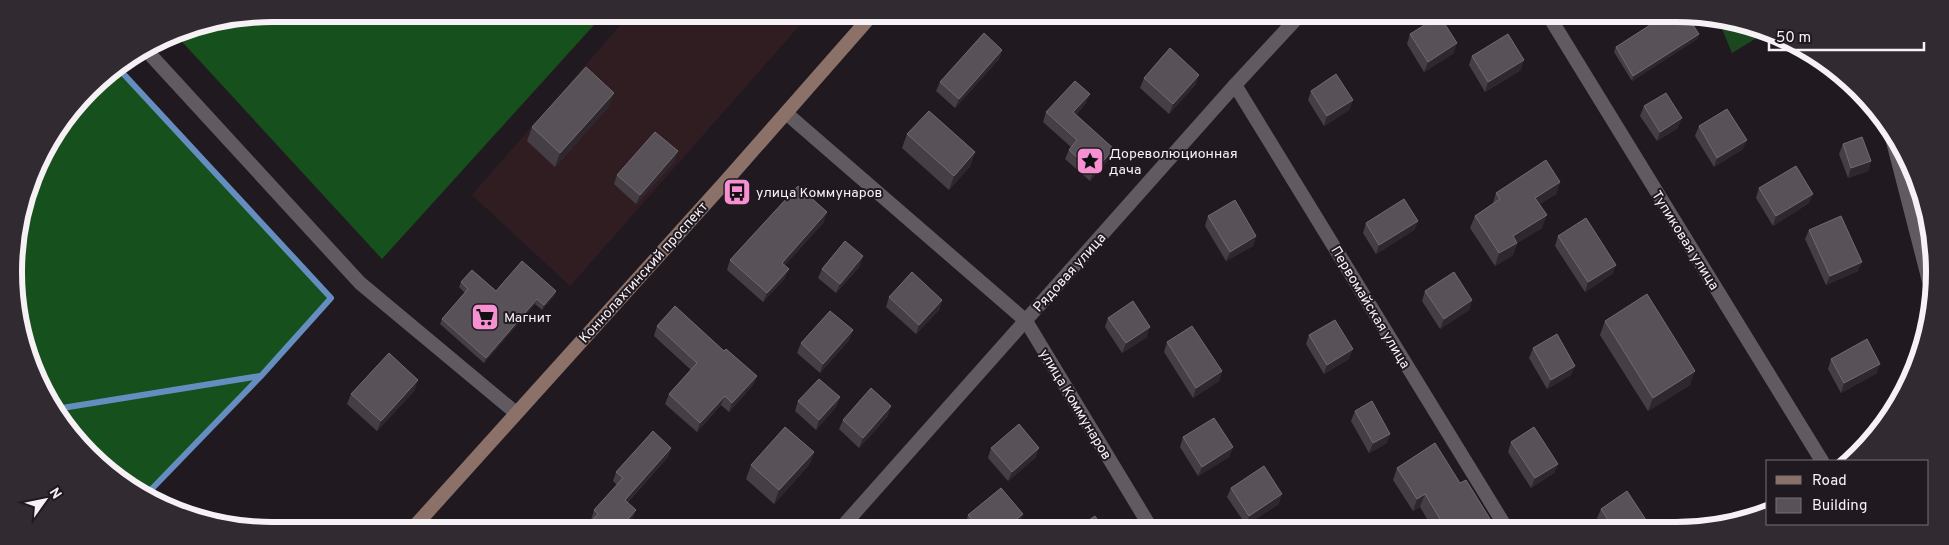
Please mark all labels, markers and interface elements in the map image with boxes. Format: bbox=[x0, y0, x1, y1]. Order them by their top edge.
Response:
scale bar bbox=[1769, 20, 1924, 52]
text: 50 m bbox=[1776, 29, 1811, 48]
place icon: Дореволюционная дача bbox=[1075, 146, 1105, 176]
place label: Дореволюционная дача bbox=[1109, 146, 1238, 179]
bus stop icon: улица Коммунаров bbox=[722, 177, 752, 207]
place label: улица Коммунаров bbox=[756, 185, 882, 202]
street label: Тупиковая улица bbox=[1647, 188, 1722, 294]
street label: Коннолахтинский проспект bbox=[576, 199, 712, 347]
street label: Рядовая улица bbox=[1030, 230, 1110, 316]
street label: Первомайская улица bbox=[1326, 243, 1413, 372]
supermarket icon: Магнит bbox=[470, 302, 500, 332]
place label: Магнит bbox=[504, 310, 551, 327]
street label: улица Коммунаров bbox=[1035, 346, 1115, 463]
legend bbox=[1766, 460, 1929, 525]
text: Road bbox=[1812, 472, 1847, 491]
north arrow bbox=[20, 475, 70, 525]
text: N bbox=[45, 485, 65, 503]
text: Building bbox=[1812, 497, 1867, 516]

